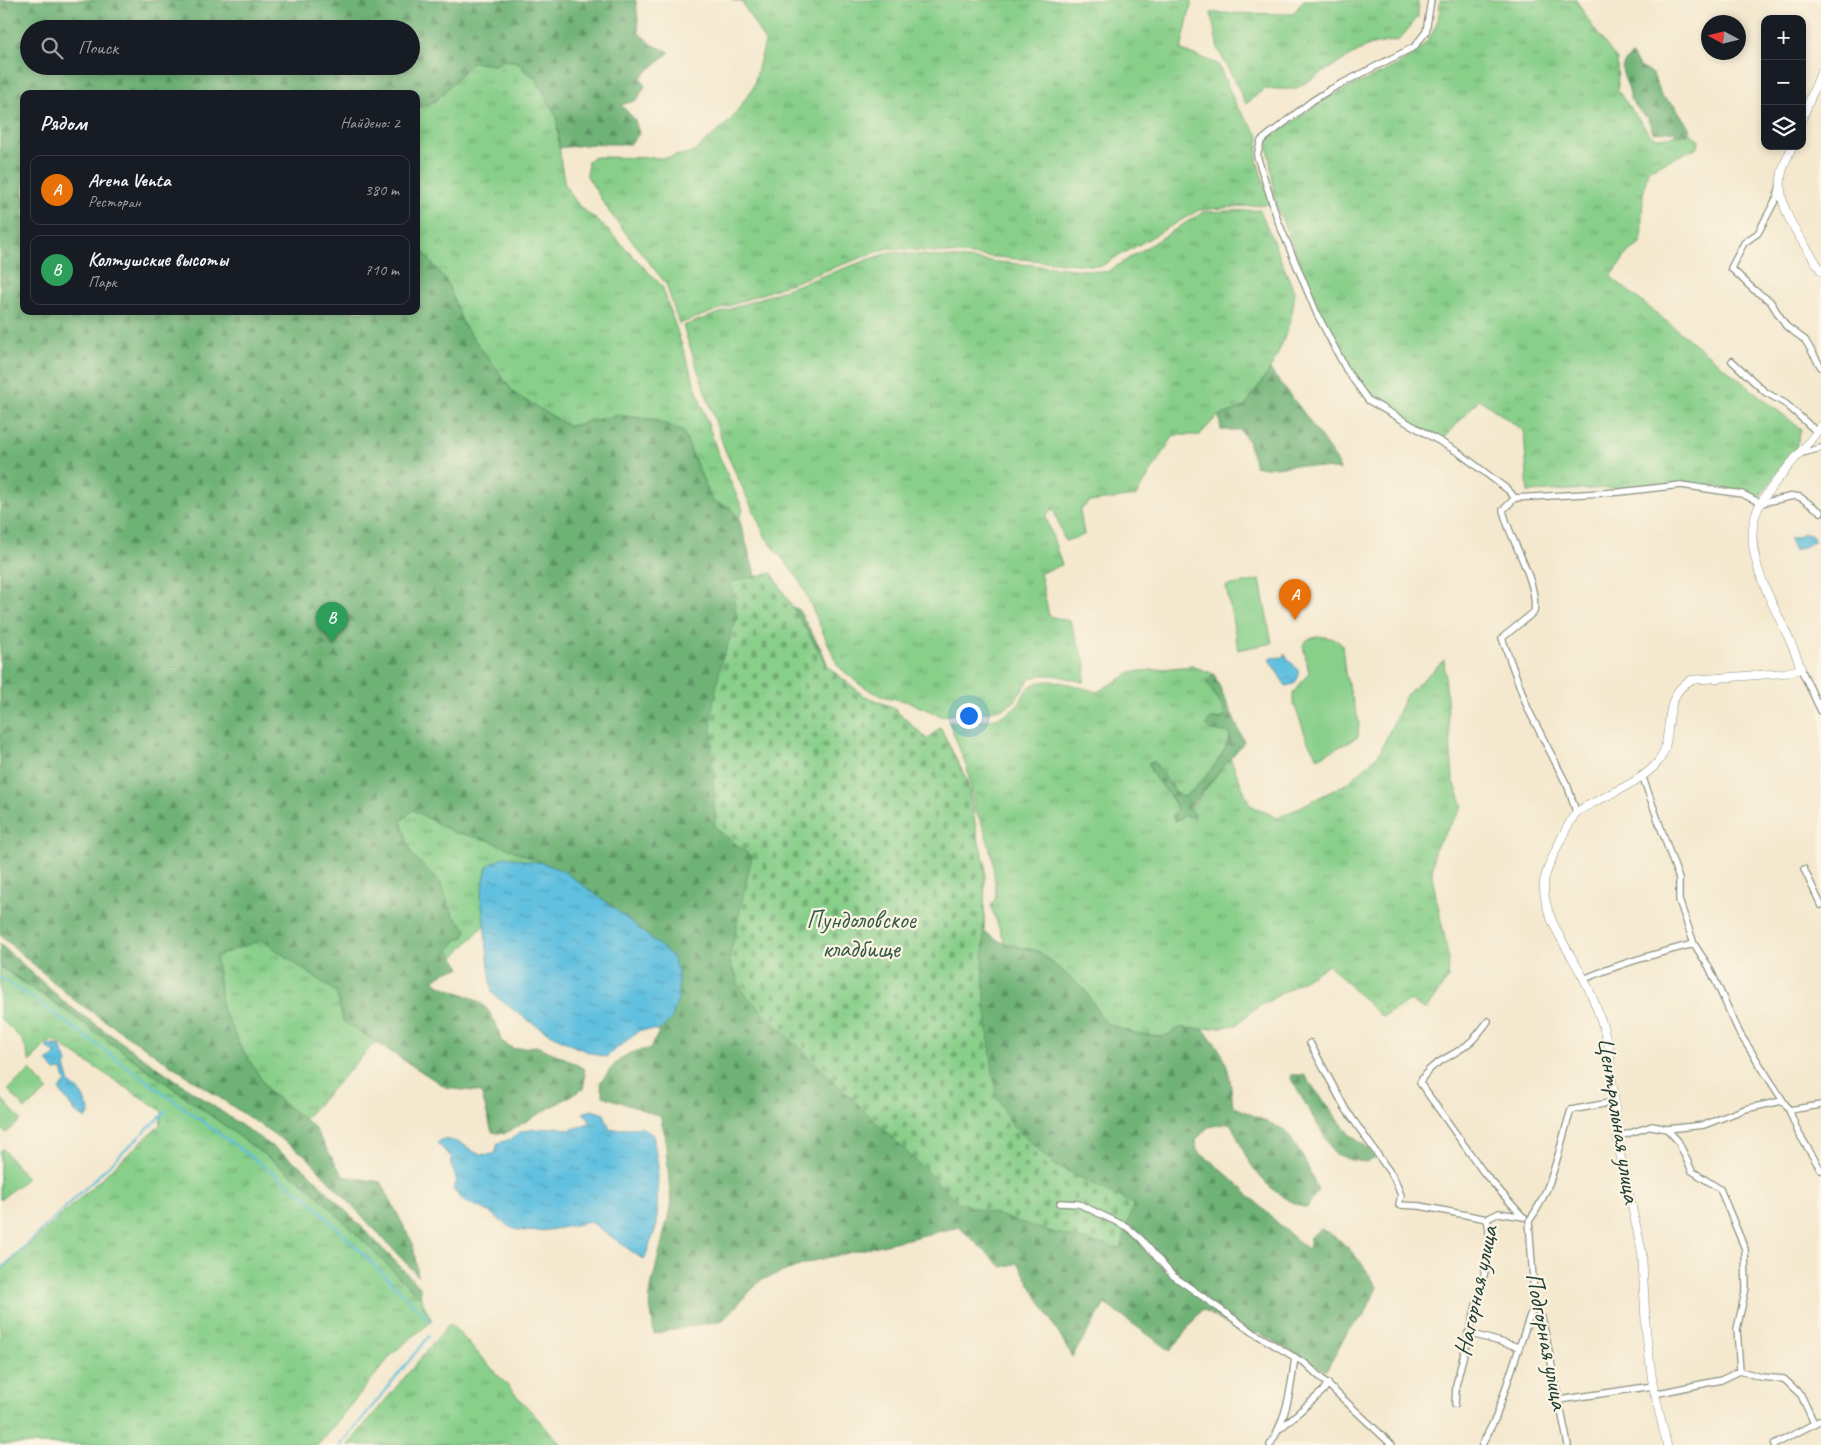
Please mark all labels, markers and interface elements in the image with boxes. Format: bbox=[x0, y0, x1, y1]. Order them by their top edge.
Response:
north arrow bbox=[1701, 15, 1746, 60]
map controls bbox=[1761, 15, 1806, 150]
button: + bbox=[1761, 15, 1806, 60]
search box bbox=[20, 20, 420, 75]
icon: search bbox=[38, 34, 66, 62]
text: Поиск bbox=[78, 36, 118, 60]
button: − bbox=[1761, 60, 1806, 105]
button: layers bbox=[1761, 105, 1806, 150]
text: Рядом bbox=[40, 110, 87, 136]
text: Найдено: 2 bbox=[340, 113, 400, 133]
text: Arena Venta bbox=[88, 168, 170, 192]
text: A bbox=[53, 180, 61, 200]
text: 380 m bbox=[365, 180, 399, 200]
text: Ресторан bbox=[88, 192, 141, 212]
text: Колтушские высоты bbox=[88, 248, 228, 272]
text: B bbox=[53, 260, 61, 280]
text: 710 m bbox=[365, 260, 399, 280]
text: Парк bbox=[88, 272, 117, 292]
pin: A bbox=[1279, 579, 1311, 620]
pin: B bbox=[316, 602, 348, 643]
your location bbox=[956, 703, 982, 729]
park label: Пундоловское кладбище bbox=[806, 904, 918, 965]
street label: Центральная улица bbox=[1590, 1035, 1648, 1207]
street label: Нагорная улица bbox=[1447, 1221, 1506, 1359]
street label: Подгорная улица bbox=[1518, 1270, 1576, 1414]

